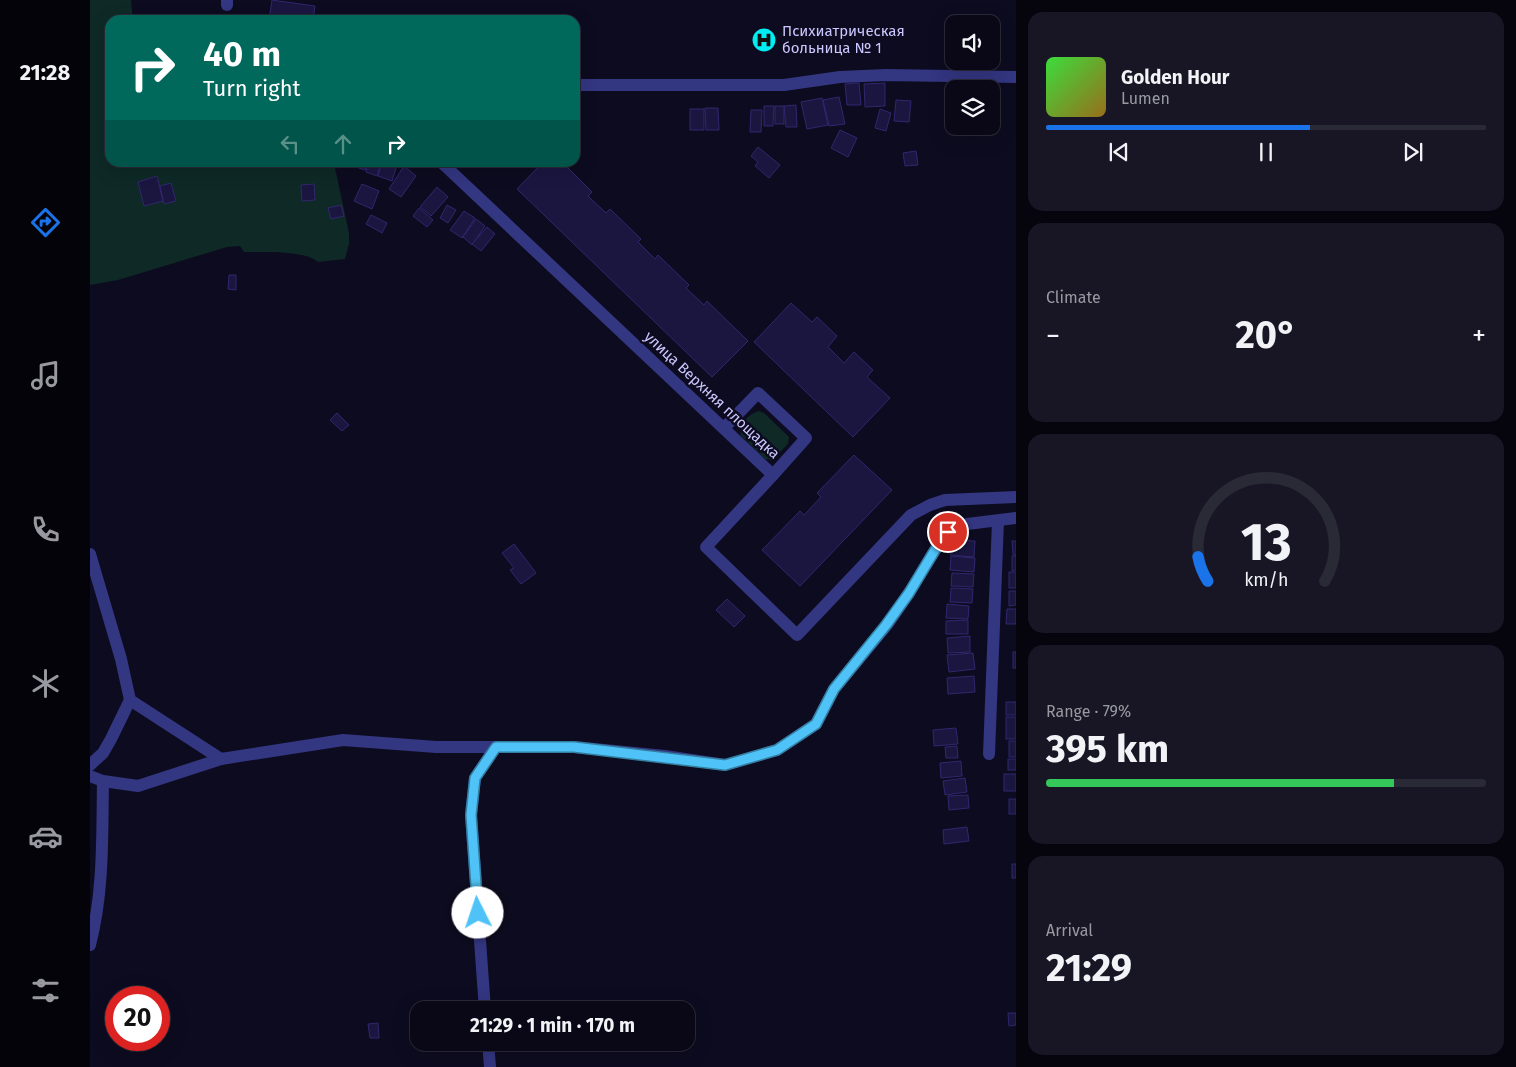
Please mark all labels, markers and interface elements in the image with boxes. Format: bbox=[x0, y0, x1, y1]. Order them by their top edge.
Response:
map controls bbox=[945, 15, 1000, 135]
button: sound bbox=[945, 15, 1000, 70]
place label: Психиатрическая больница № 1 bbox=[782, 22, 905, 57]
hospital icon: Психиатрическая больница № 1 bbox=[751, 27, 777, 53]
text: 40 m bbox=[203, 33, 281, 75]
icon: right bbox=[120, 35, 185, 100]
text: 21:28 bbox=[20, 59, 70, 86]
text: Golden Hour bbox=[1121, 66, 1230, 89]
text: Turn right bbox=[203, 75, 300, 102]
button: layers bbox=[945, 80, 1000, 135]
text: Lumen bbox=[1121, 89, 1170, 108]
icon: left bbox=[276, 130, 304, 158]
icon: ahead bbox=[329, 130, 357, 158]
icon: right bbox=[382, 130, 410, 158]
icon: previous bbox=[1105, 138, 1133, 166]
icon: pause bbox=[1252, 138, 1280, 166]
icon: next bbox=[1399, 138, 1427, 166]
icon: directions bbox=[28, 205, 63, 240]
text: Climate bbox=[1046, 288, 1101, 307]
text: 20° bbox=[1235, 312, 1297, 358]
text: − bbox=[1046, 319, 1060, 352]
text: + bbox=[1472, 319, 1486, 352]
street label: улица Верхняя площадка bbox=[640, 327, 784, 463]
icon: music bbox=[28, 358, 63, 393]
pin bbox=[927, 511, 969, 553]
text: 13 bbox=[1240, 511, 1292, 574]
icon: phone bbox=[28, 512, 63, 547]
icon: arrive bbox=[934, 518, 962, 546]
text: km/h bbox=[1244, 569, 1288, 591]
icon: climate bbox=[28, 666, 63, 701]
text: Range · 79% bbox=[1046, 702, 1131, 721]
text: 395 km bbox=[1046, 726, 1169, 772]
icon: car bbox=[28, 819, 63, 854]
position arrow bbox=[451, 886, 503, 938]
text: Arrival bbox=[1046, 921, 1093, 940]
text: 21:29 bbox=[1046, 945, 1132, 991]
icon: filters bbox=[28, 973, 63, 1008]
speed limit sign: 20 bbox=[105, 986, 170, 1051]
text: 21:29 · 1 min · 170 m bbox=[470, 1014, 635, 1037]

